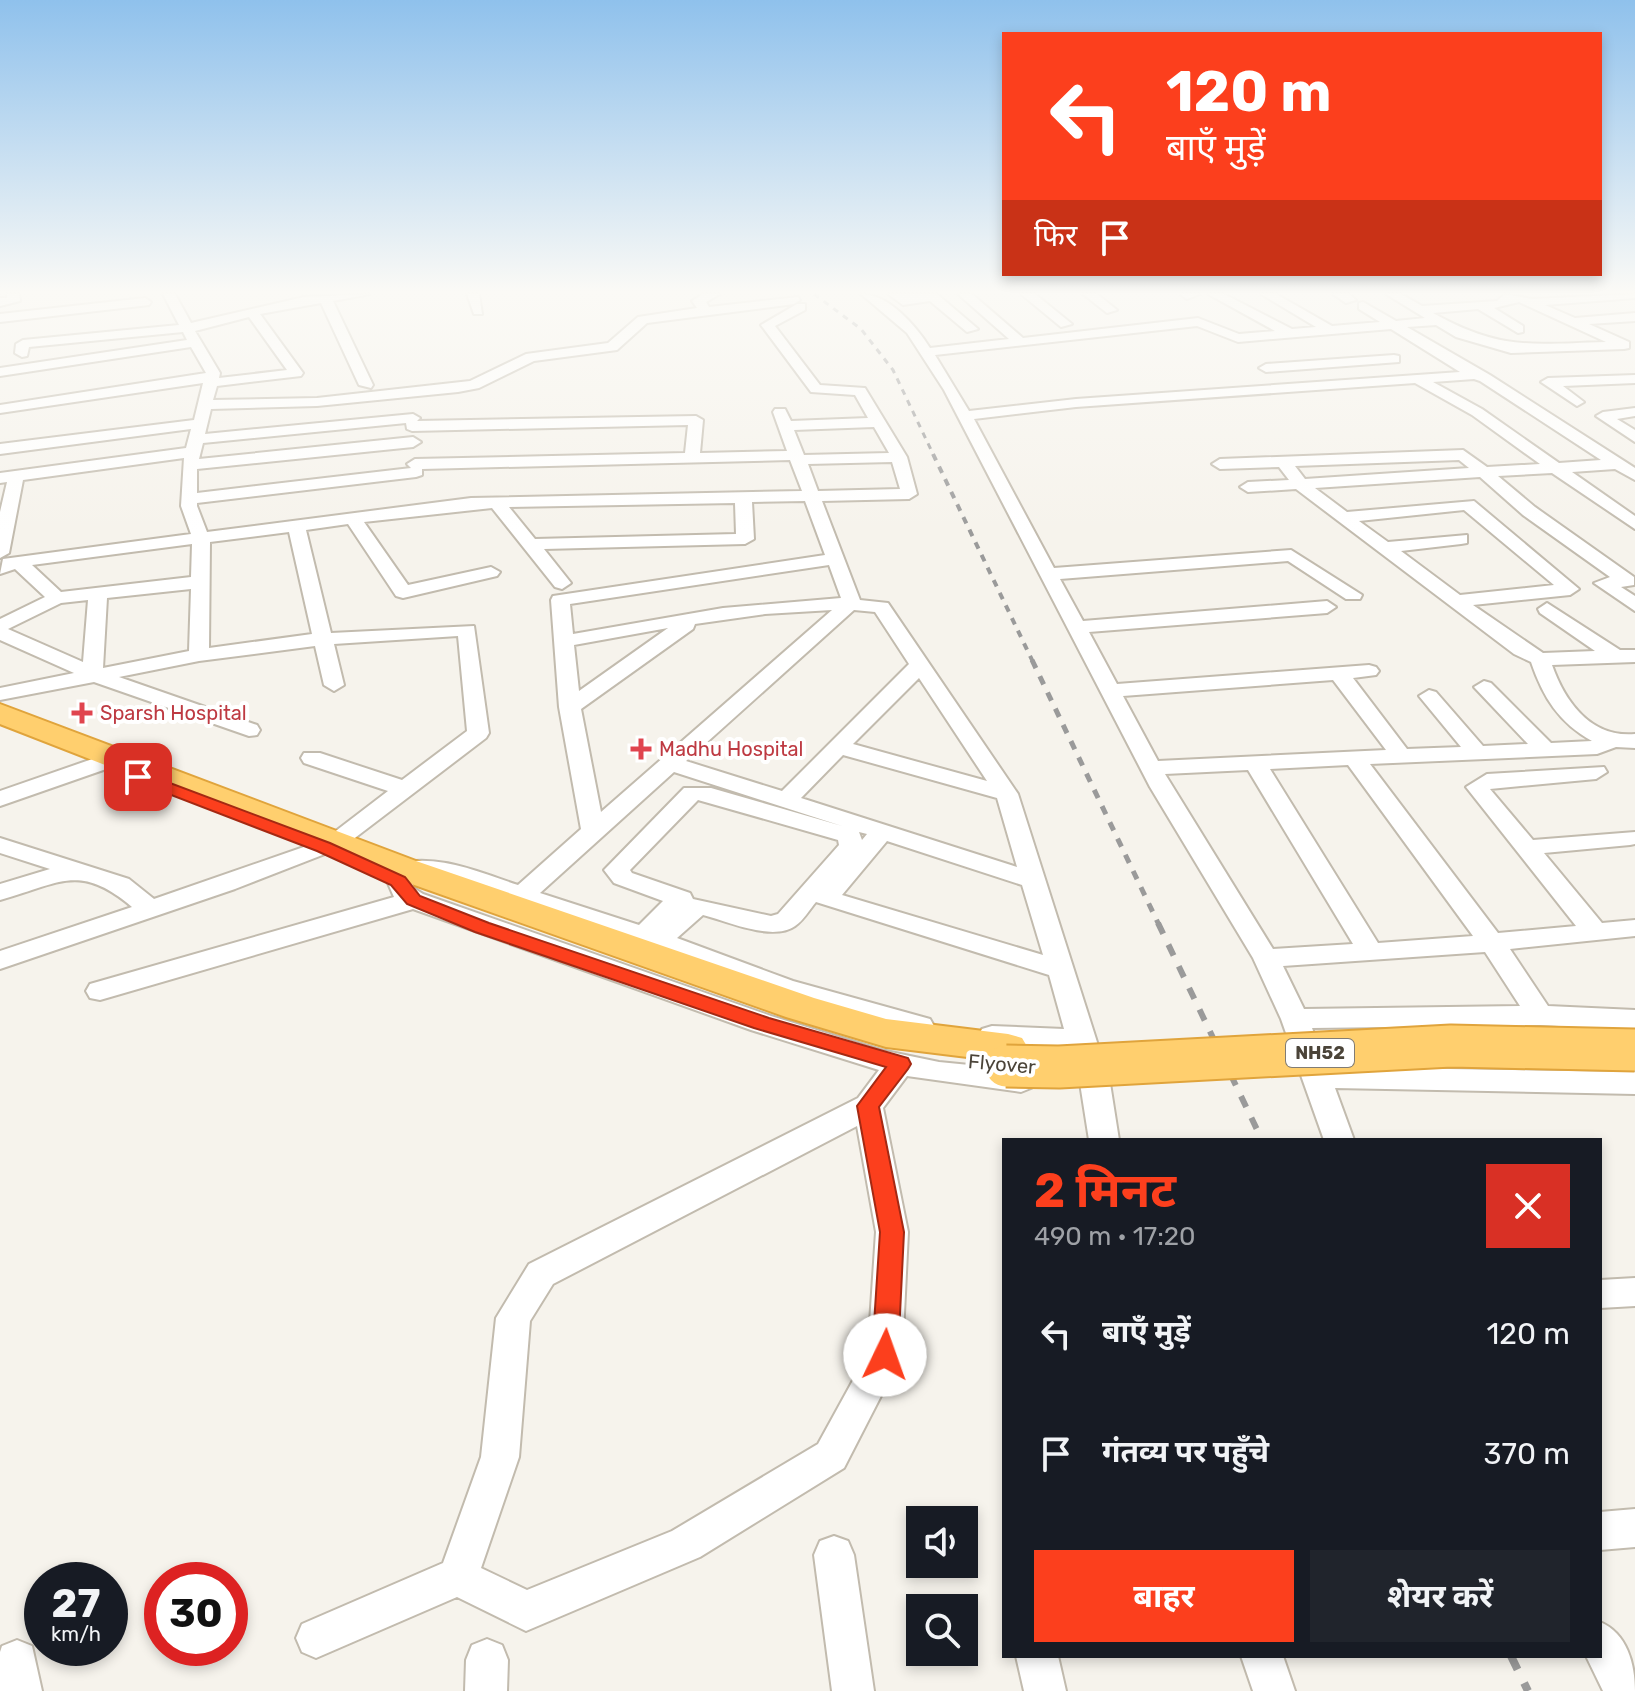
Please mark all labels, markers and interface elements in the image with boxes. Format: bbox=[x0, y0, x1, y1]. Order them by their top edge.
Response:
text: 120 m bbox=[1166, 59, 1332, 125]
icon: left bbox=[1034, 64, 1138, 168]
text: बाएँ मुड़ें bbox=[1166, 126, 1265, 169]
icon: arrive bbox=[1093, 216, 1137, 260]
text: फिर bbox=[1034, 218, 1077, 254]
place label: Sparsh Hospital bbox=[100, 701, 247, 725]
marker: Sparsh Hospital bbox=[71, 702, 93, 724]
place label: Madhu Hospital bbox=[659, 737, 803, 761]
marker: Madhu Hospital bbox=[630, 738, 652, 760]
pin bbox=[104, 743, 172, 811]
icon: arrive bbox=[116, 755, 160, 799]
road number: NH52 bbox=[1286, 1039, 1354, 1067]
street label: Flyover bbox=[967, 1049, 1037, 1079]
text: 2 मिनट bbox=[1034, 1162, 1176, 1219]
button: close bbox=[1486, 1164, 1570, 1248]
text: 490 m · 17:20 bbox=[1034, 1221, 1196, 1252]
icon: left bbox=[1034, 1312, 1078, 1356]
position arrow bbox=[843, 1313, 927, 1397]
text: बाएँ मुड़ें bbox=[1102, 1314, 1191, 1350]
text: 120 m bbox=[1486, 1316, 1570, 1352]
icon: arrive bbox=[1034, 1432, 1078, 1476]
text: गंतव्य पर पहुँचे bbox=[1102, 1434, 1269, 1470]
text: 370 m bbox=[1484, 1436, 1570, 1472]
map controls bbox=[906, 1506, 978, 1666]
button: sound bbox=[906, 1506, 978, 1578]
button: बाहर bbox=[1034, 1550, 1294, 1642]
button: शेयर करें bbox=[1310, 1550, 1570, 1642]
speed limit sign: 30 bbox=[144, 1562, 248, 1666]
text: 27 bbox=[52, 1580, 100, 1627]
button: search bbox=[906, 1594, 978, 1666]
text: km/h bbox=[51, 1622, 101, 1646]

